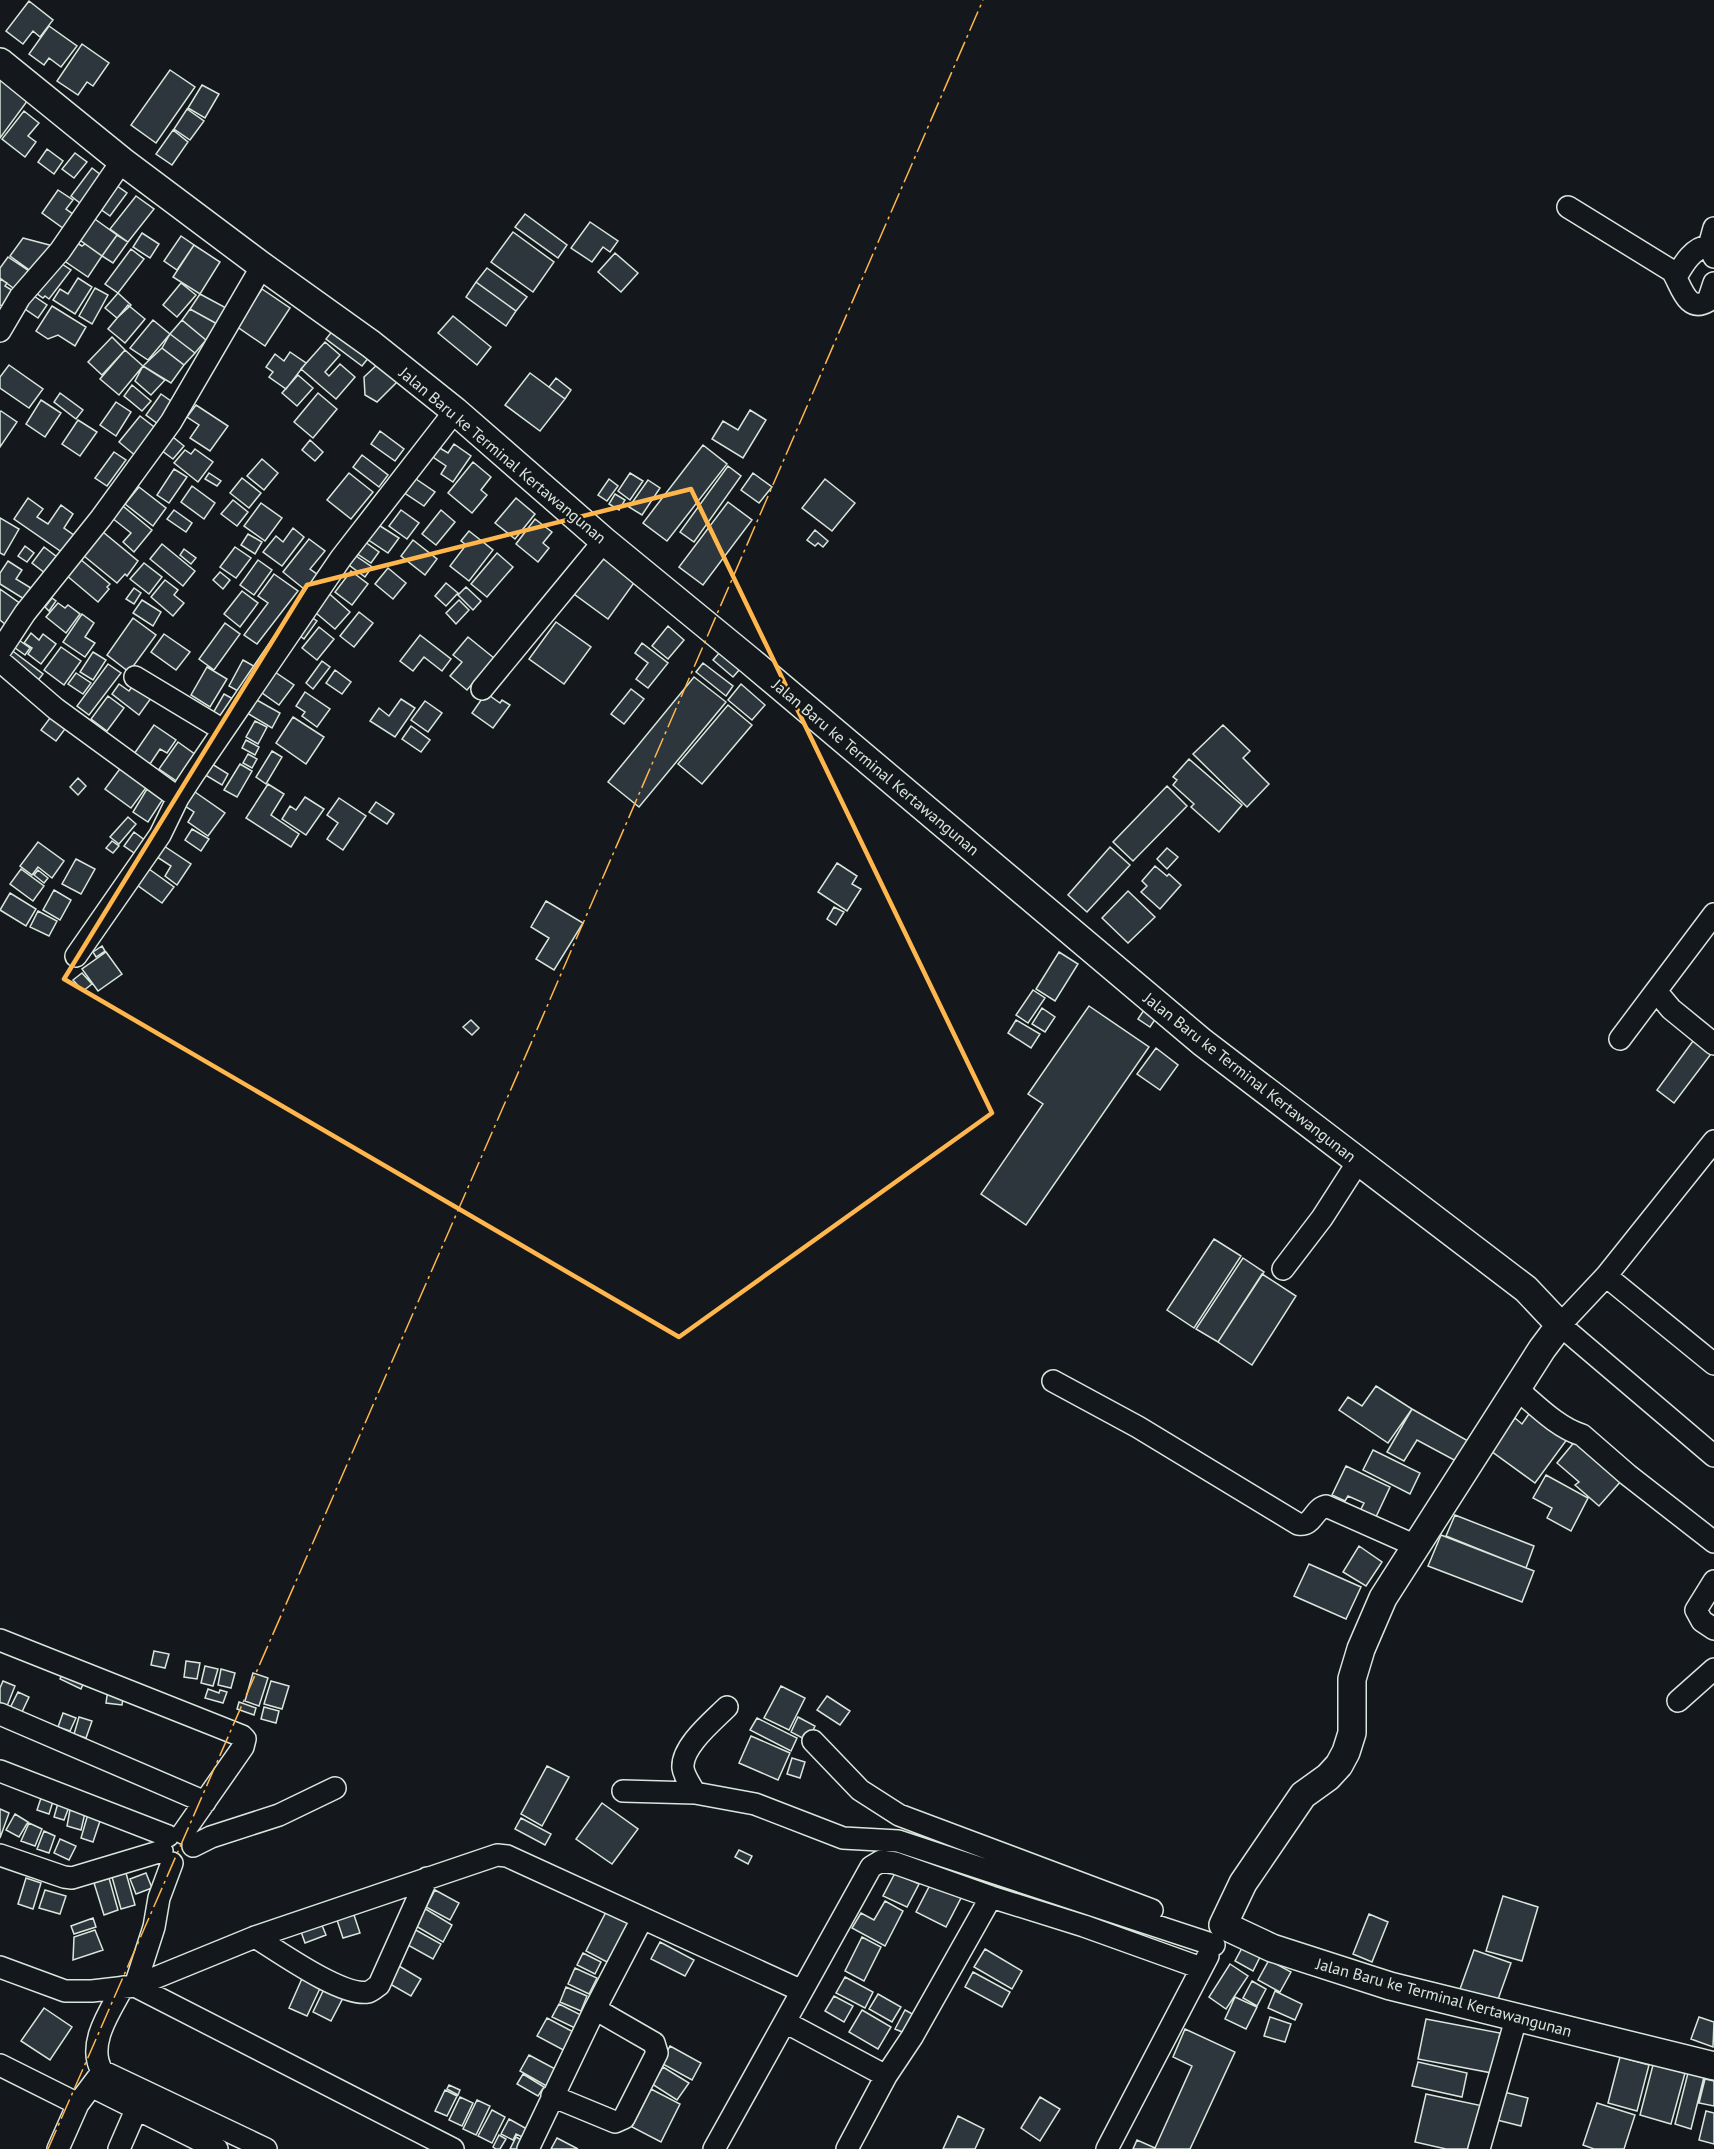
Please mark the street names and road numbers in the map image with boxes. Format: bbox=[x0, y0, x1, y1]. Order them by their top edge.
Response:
street label: Jalan Baru ke Terminal Kertawangunan bbox=[395, 362, 611, 548]
street label: Jalan Baru ke Terminal Kertawangunan bbox=[768, 674, 984, 860]
street label: Jalan Baru ke Terminal Kertawangunan bbox=[1139, 987, 1360, 1166]
street label: Jalan Baru ke Terminal Kertawangunan bbox=[1313, 1953, 1574, 2041]

